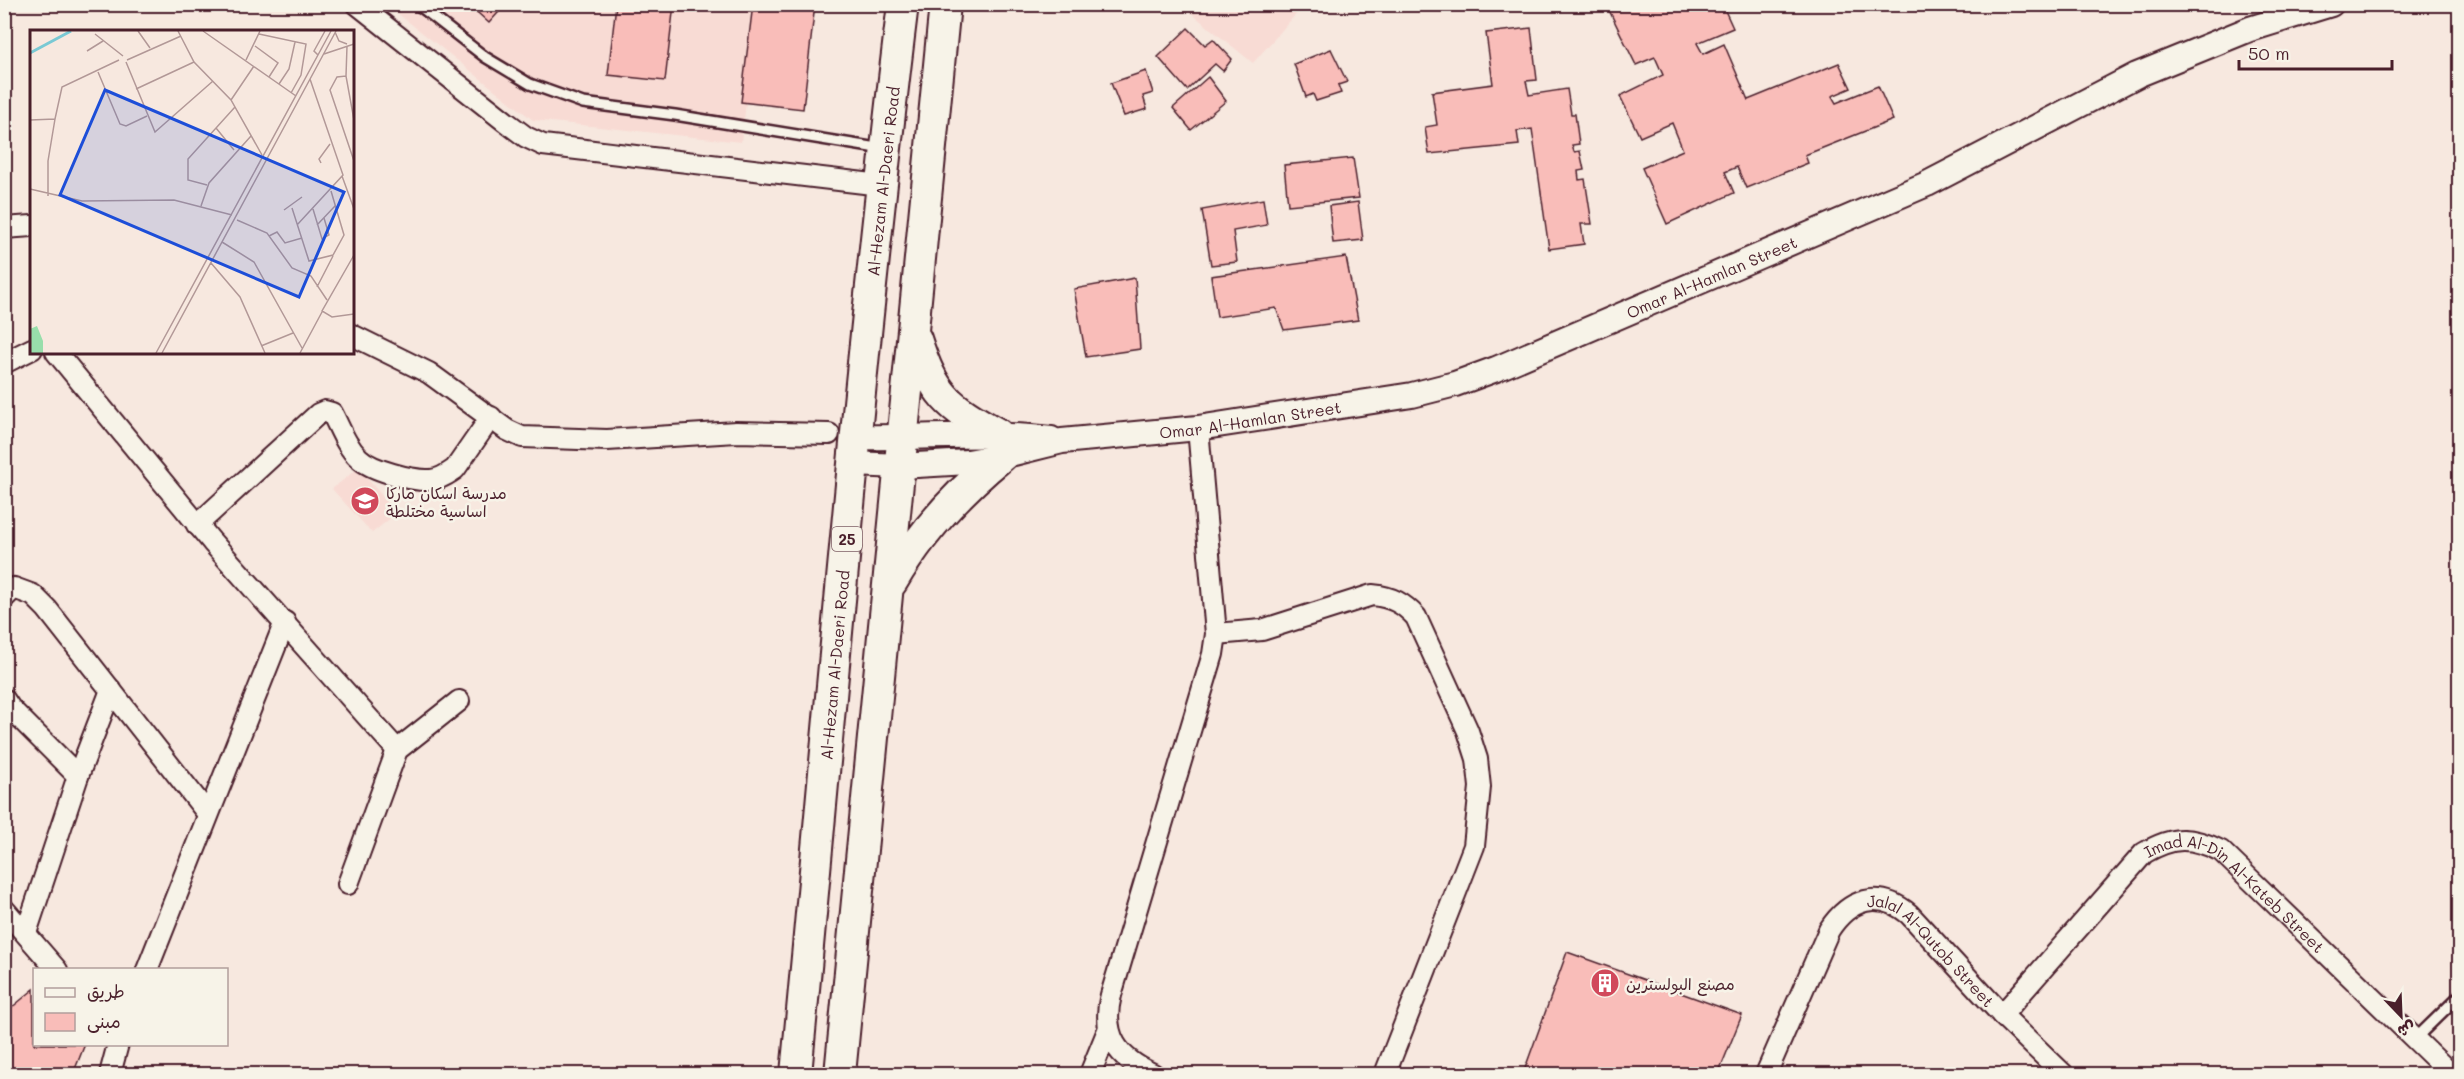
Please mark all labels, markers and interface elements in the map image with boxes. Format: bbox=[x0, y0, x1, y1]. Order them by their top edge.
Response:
inset map bbox=[30, 30, 354, 354]
scale bar bbox=[2239, 33, 2392, 71]
text: 50 m bbox=[2248, 41, 2290, 65]
street label: Al-Hezam Al-Daeri Road bbox=[862, 85, 904, 277]
street label: Omar Al-Hamlan Street bbox=[1623, 231, 1800, 322]
street label: Omar Al-Hamlan Street bbox=[1158, 396, 1343, 442]
place label: مدرسة اسكان ماركا اساسية مختلطة bbox=[386, 482, 507, 521]
school or university icon: مدرسة اسكان ماركا اساسية مختلطة bbox=[349, 485, 381, 517]
road number: 25 bbox=[832, 527, 862, 551]
street label: Al-Hezam Al-Daeri Road bbox=[815, 569, 853, 761]
street label: Imad Al-Din Al-Kateb Street bbox=[2140, 829, 2329, 957]
street label: Jalal Al-Qutob Street bbox=[1866, 889, 1999, 1011]
building icon: مصنع البولسترين bbox=[1589, 967, 1621, 999]
legend bbox=[33, 968, 228, 1046]
place label: مصنع البولسترين bbox=[1626, 973, 1735, 996]
text: طريق bbox=[87, 979, 125, 1003]
north arrow bbox=[2371, 986, 2431, 1046]
text: مبنى bbox=[87, 1009, 121, 1033]
text: ش bbox=[2395, 1017, 2419, 1043]

